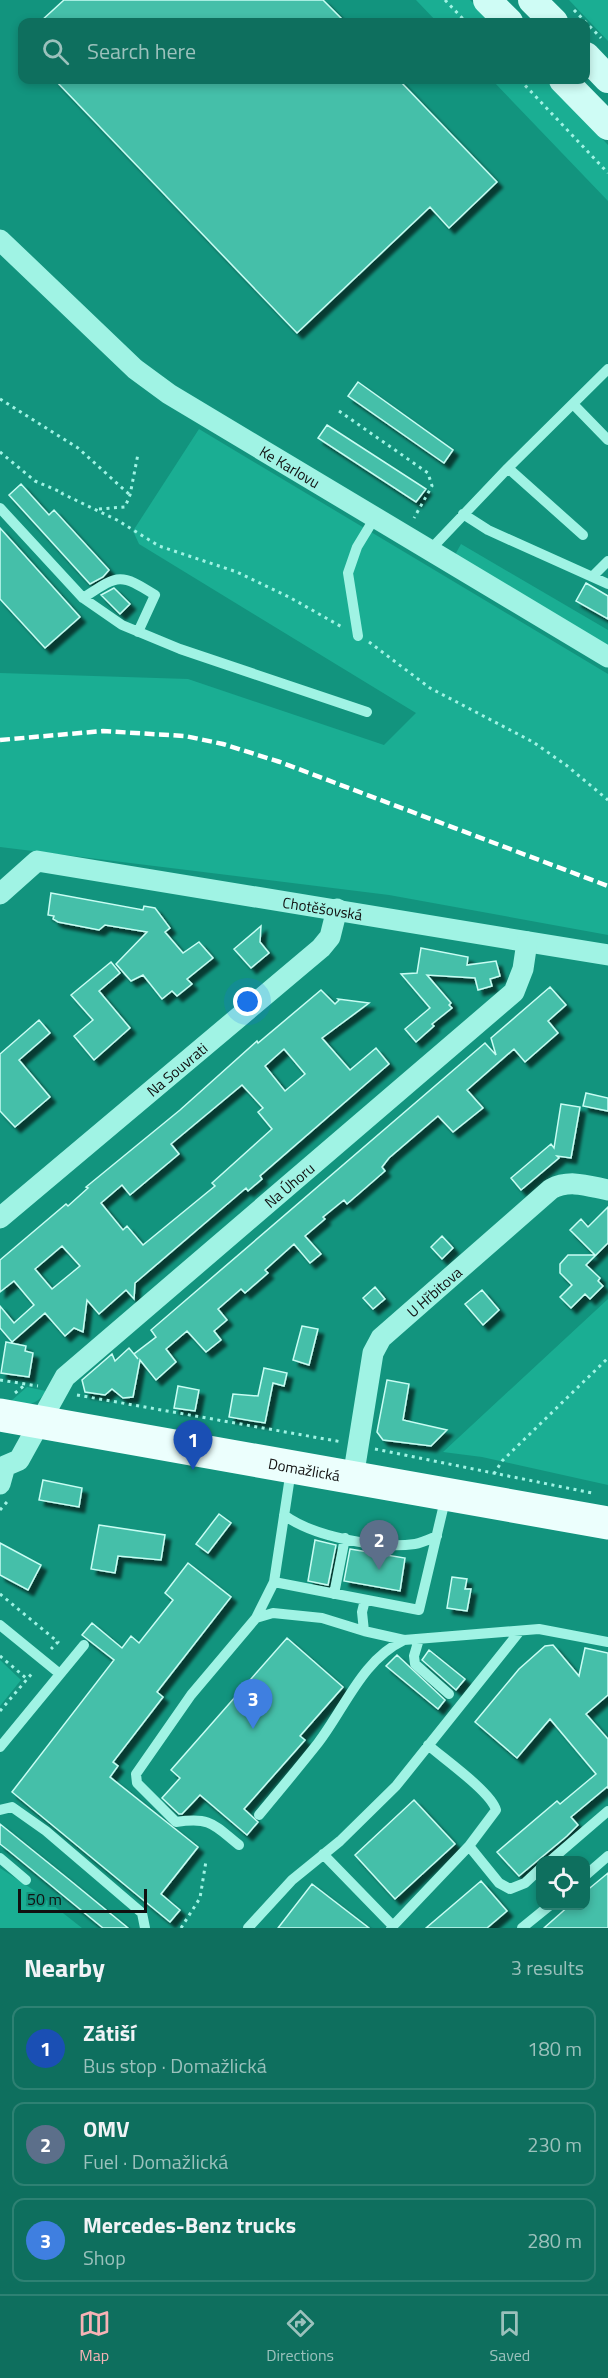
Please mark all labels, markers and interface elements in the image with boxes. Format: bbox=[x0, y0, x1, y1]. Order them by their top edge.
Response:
search box bbox=[18, 18, 590, 84]
text: Search here bbox=[87, 34, 196, 68]
icon: search bbox=[39, 35, 72, 68]
street label: Ke Karlovu bbox=[255, 439, 325, 494]
street label: Chotěšovská bbox=[281, 890, 365, 926]
your location bbox=[233, 987, 262, 1016]
street label: Na Souvrati bbox=[141, 1037, 212, 1102]
street label: Na Úhoru bbox=[259, 1157, 319, 1213]
street label: U Hřbitova bbox=[401, 1260, 467, 1322]
pin: 1 bbox=[174, 1420, 212, 1470]
street label: Domažlická bbox=[267, 1451, 342, 1487]
pin: 2 bbox=[360, 1520, 398, 1570]
pin: 3 bbox=[234, 1680, 272, 1729]
map controls bbox=[536, 1856, 590, 1910]
button: locate bbox=[536, 1856, 590, 1910]
scale bar bbox=[18, 1886, 147, 1914]
text: 50 m bbox=[27, 1887, 62, 1911]
text: Nearby bbox=[24, 1948, 105, 1987]
text: 3 results bbox=[511, 1952, 584, 1983]
text: Zátiší bbox=[83, 2016, 136, 2050]
text: 1 bbox=[40, 2033, 51, 2064]
text: 180 m bbox=[527, 2033, 582, 2064]
text: Bus stop · Domažlická bbox=[83, 2050, 267, 2081]
text: OMV bbox=[83, 2112, 130, 2146]
text: 2 bbox=[40, 2129, 51, 2160]
text: 230 m bbox=[527, 2129, 582, 2160]
text: Fuel · Domažlická bbox=[83, 2146, 228, 2177]
text: Mercedes-Benz trucks bbox=[83, 2208, 296, 2242]
text: 3 bbox=[40, 2225, 51, 2256]
text: 280 m bbox=[527, 2225, 582, 2256]
text: Shop bbox=[83, 2242, 126, 2273]
tab: Map bbox=[78, 2307, 111, 2367]
tab: Directions bbox=[266, 2307, 334, 2367]
tab: Saved bbox=[490, 2307, 530, 2367]

